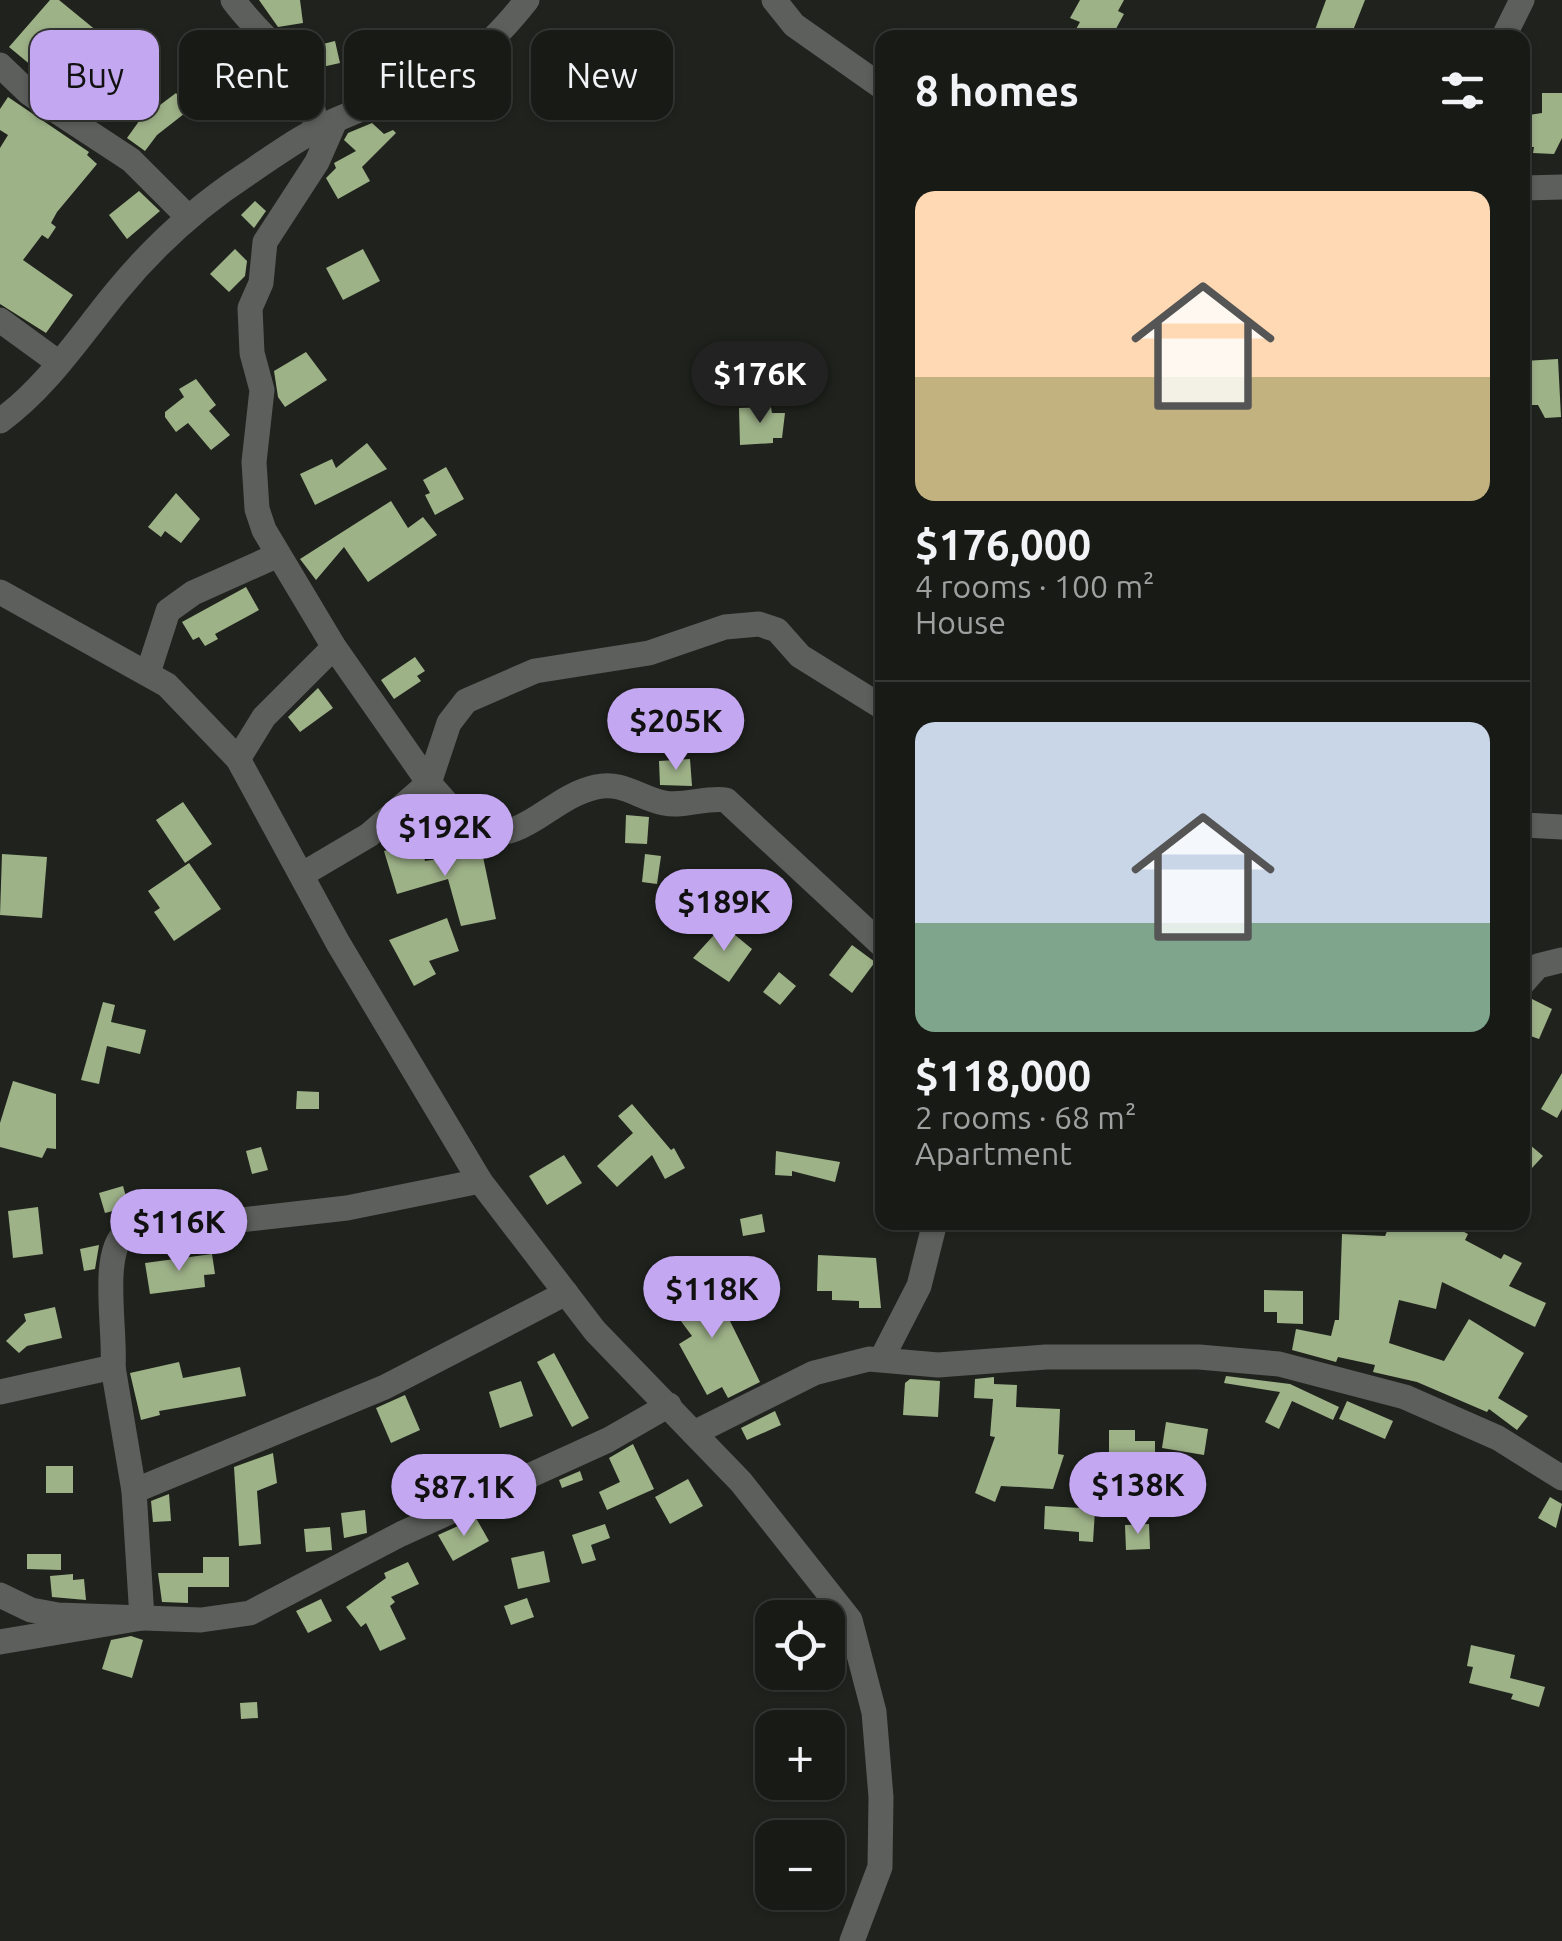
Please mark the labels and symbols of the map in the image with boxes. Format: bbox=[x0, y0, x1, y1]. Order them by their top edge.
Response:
pin: $176K bbox=[690, 341, 830, 426]
pin: $205K bbox=[606, 688, 746, 773]
pin: $192K bbox=[375, 794, 515, 879]
pin: $189K bbox=[654, 869, 794, 954]
pin: $116K bbox=[109, 1189, 249, 1274]
pin: $118K bbox=[642, 1256, 782, 1341]
pin: $138K bbox=[1068, 1452, 1208, 1537]
pin: $87.1K bbox=[383, 1454, 545, 1539]

